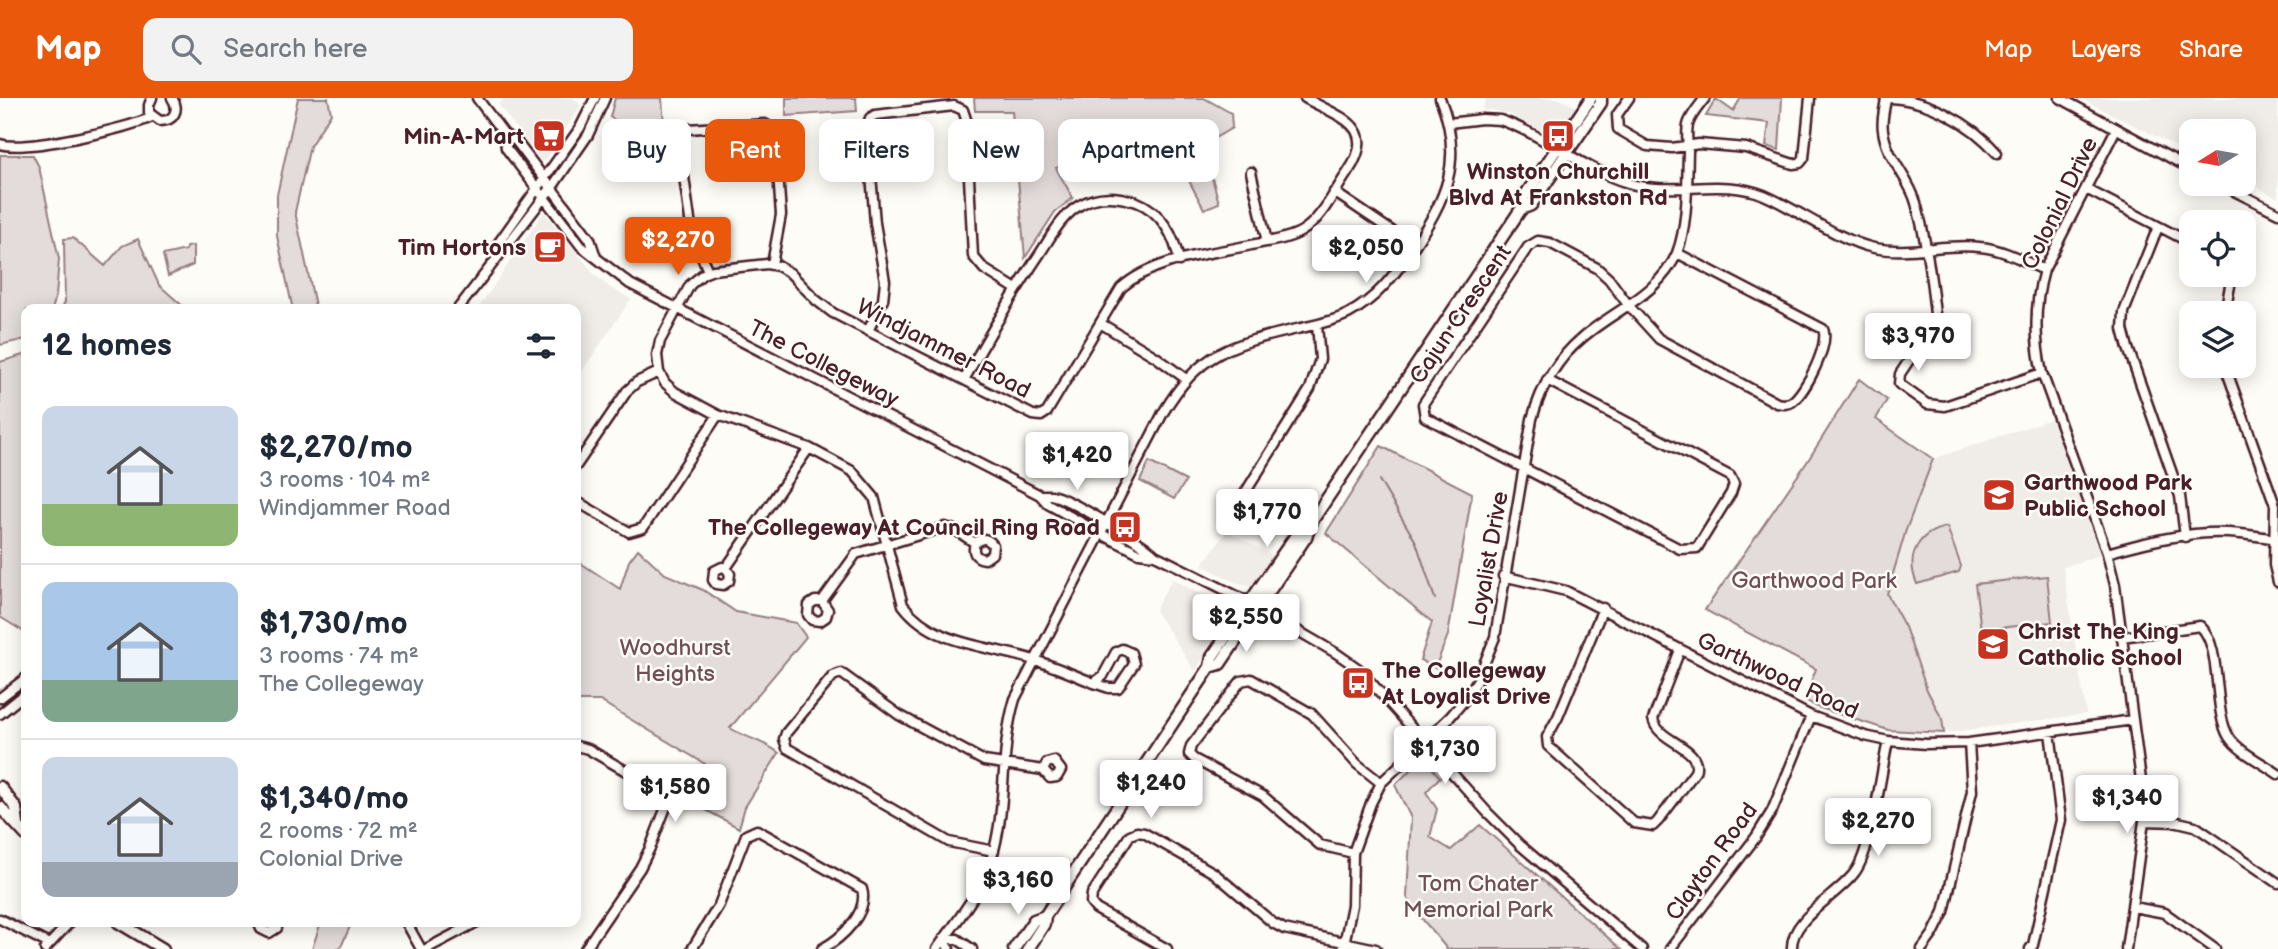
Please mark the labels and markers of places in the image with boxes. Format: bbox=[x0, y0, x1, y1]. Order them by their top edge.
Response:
supermarket icon: Min-A-Mart bbox=[530, 117, 568, 155]
bus stop icon: Winston Churchill Blvd At Frankston Rd bbox=[1539, 117, 1577, 155]
place label: Min-A-Mart bbox=[403, 123, 524, 151]
place label: Winston Churchill Blvd At Frankston Rd bbox=[1448, 158, 1668, 212]
pin: $2,270 bbox=[621, 218, 735, 277]
pin: $2,050 bbox=[1309, 226, 1423, 285]
cafe icon: Tim Hortons bbox=[531, 228, 569, 266]
place label: Tim Hortons bbox=[398, 234, 526, 262]
pin: $3,970 bbox=[1861, 314, 1975, 373]
pin: $1,420 bbox=[1020, 432, 1134, 492]
place label: Garthwood Park Public School bbox=[2024, 469, 2192, 523]
school or university icon: Garthwood Park Public School bbox=[1980, 476, 2018, 514]
pin: $1,770 bbox=[1210, 490, 1324, 549]
bus stop icon: The Collegeway At Council Ring Road bbox=[1106, 508, 1144, 546]
place label: The Collegeway At Council Ring Road bbox=[708, 514, 1100, 542]
pin: $2,550 bbox=[1189, 594, 1303, 654]
place label: Christ The King Catholic School bbox=[2018, 618, 2182, 672]
school or university icon: Christ The King Catholic School bbox=[1974, 625, 2012, 663]
place label: The Collegeway At Loyalist Drive bbox=[1381, 657, 1551, 711]
bus stop icon: The Collegeway At Loyalist Drive bbox=[1339, 664, 1377, 702]
pin: $1,730 bbox=[1388, 726, 1502, 786]
pin: $1,240 bbox=[1094, 760, 1208, 820]
pin: $1,580 bbox=[618, 764, 732, 824]
pin: $1,340 bbox=[2070, 776, 2184, 835]
pin: $2,270 bbox=[1821, 798, 1935, 858]
pin: $3,160 bbox=[961, 858, 1075, 917]

